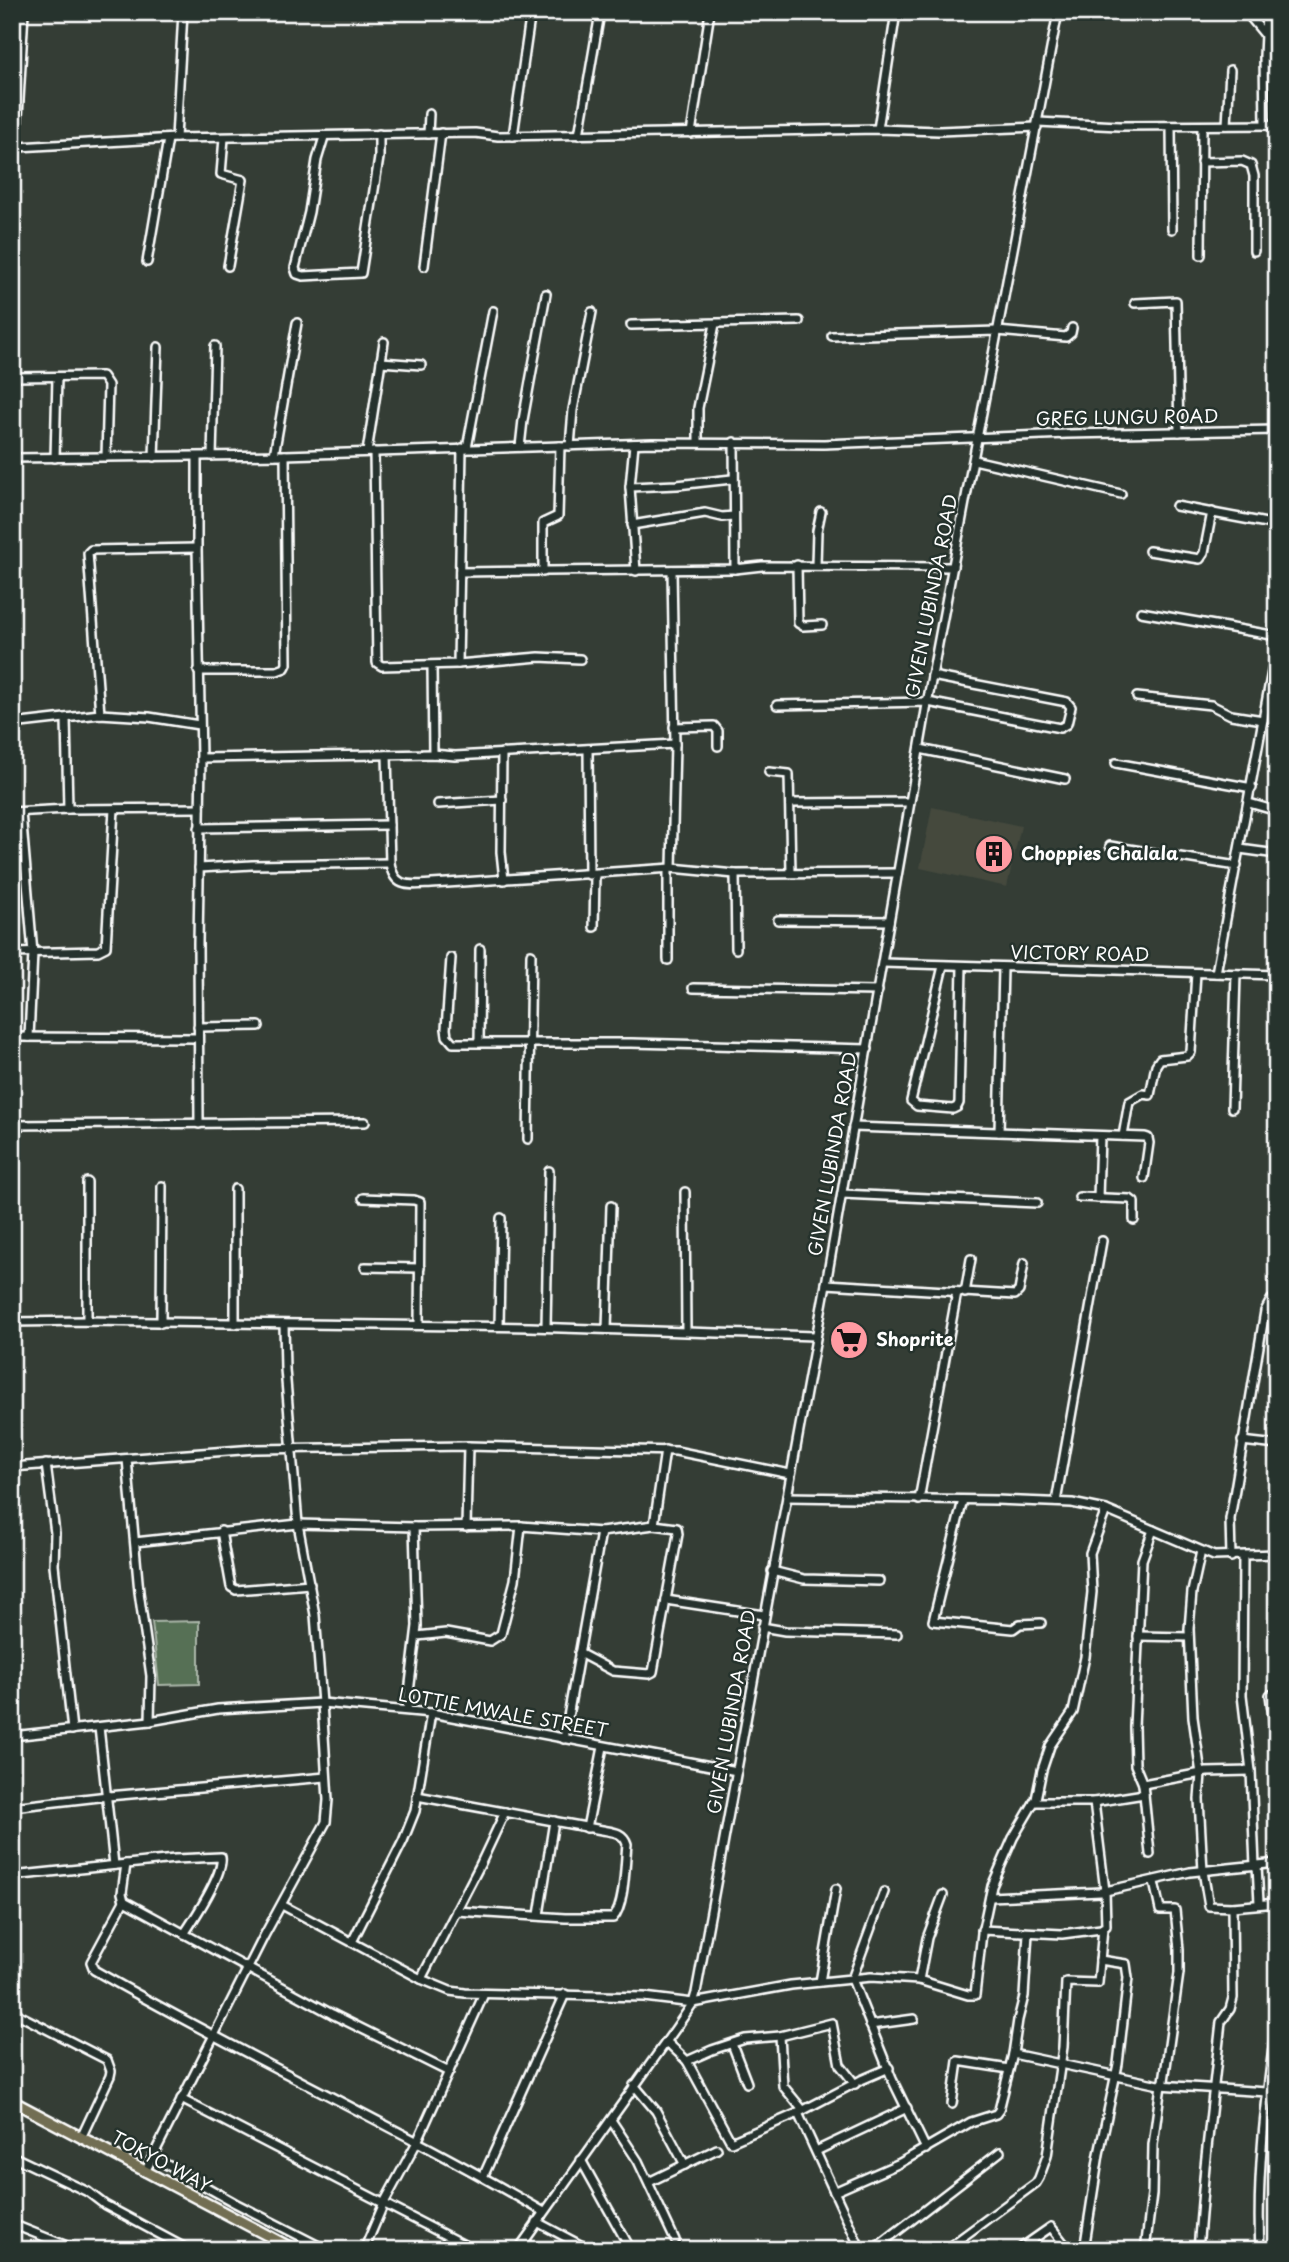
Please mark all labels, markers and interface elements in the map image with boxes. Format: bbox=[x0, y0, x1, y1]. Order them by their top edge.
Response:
street label: GREG LUNGU ROAD bbox=[1035, 401, 1219, 432]
street label: GIVEN LUBINDA ROAD bbox=[898, 492, 964, 700]
building icon: Choppies Chalala bbox=[973, 833, 1015, 875]
place label: Choppies Chalala bbox=[1021, 839, 1179, 866]
street label: VICTORY ROAD bbox=[1010, 938, 1150, 967]
street label: GIVEN LUBINDA ROAD bbox=[800, 1050, 863, 1258]
supermarket icon: Shoprite bbox=[828, 1319, 870, 1361]
place label: Shoprite bbox=[876, 1325, 954, 1352]
street label: GIVEN LUBINDA ROAD bbox=[699, 1608, 762, 1816]
street label: LOTTIE MWALE STREET bbox=[396, 1680, 611, 1743]
street label: TOKYO WAY bbox=[107, 2123, 217, 2199]

